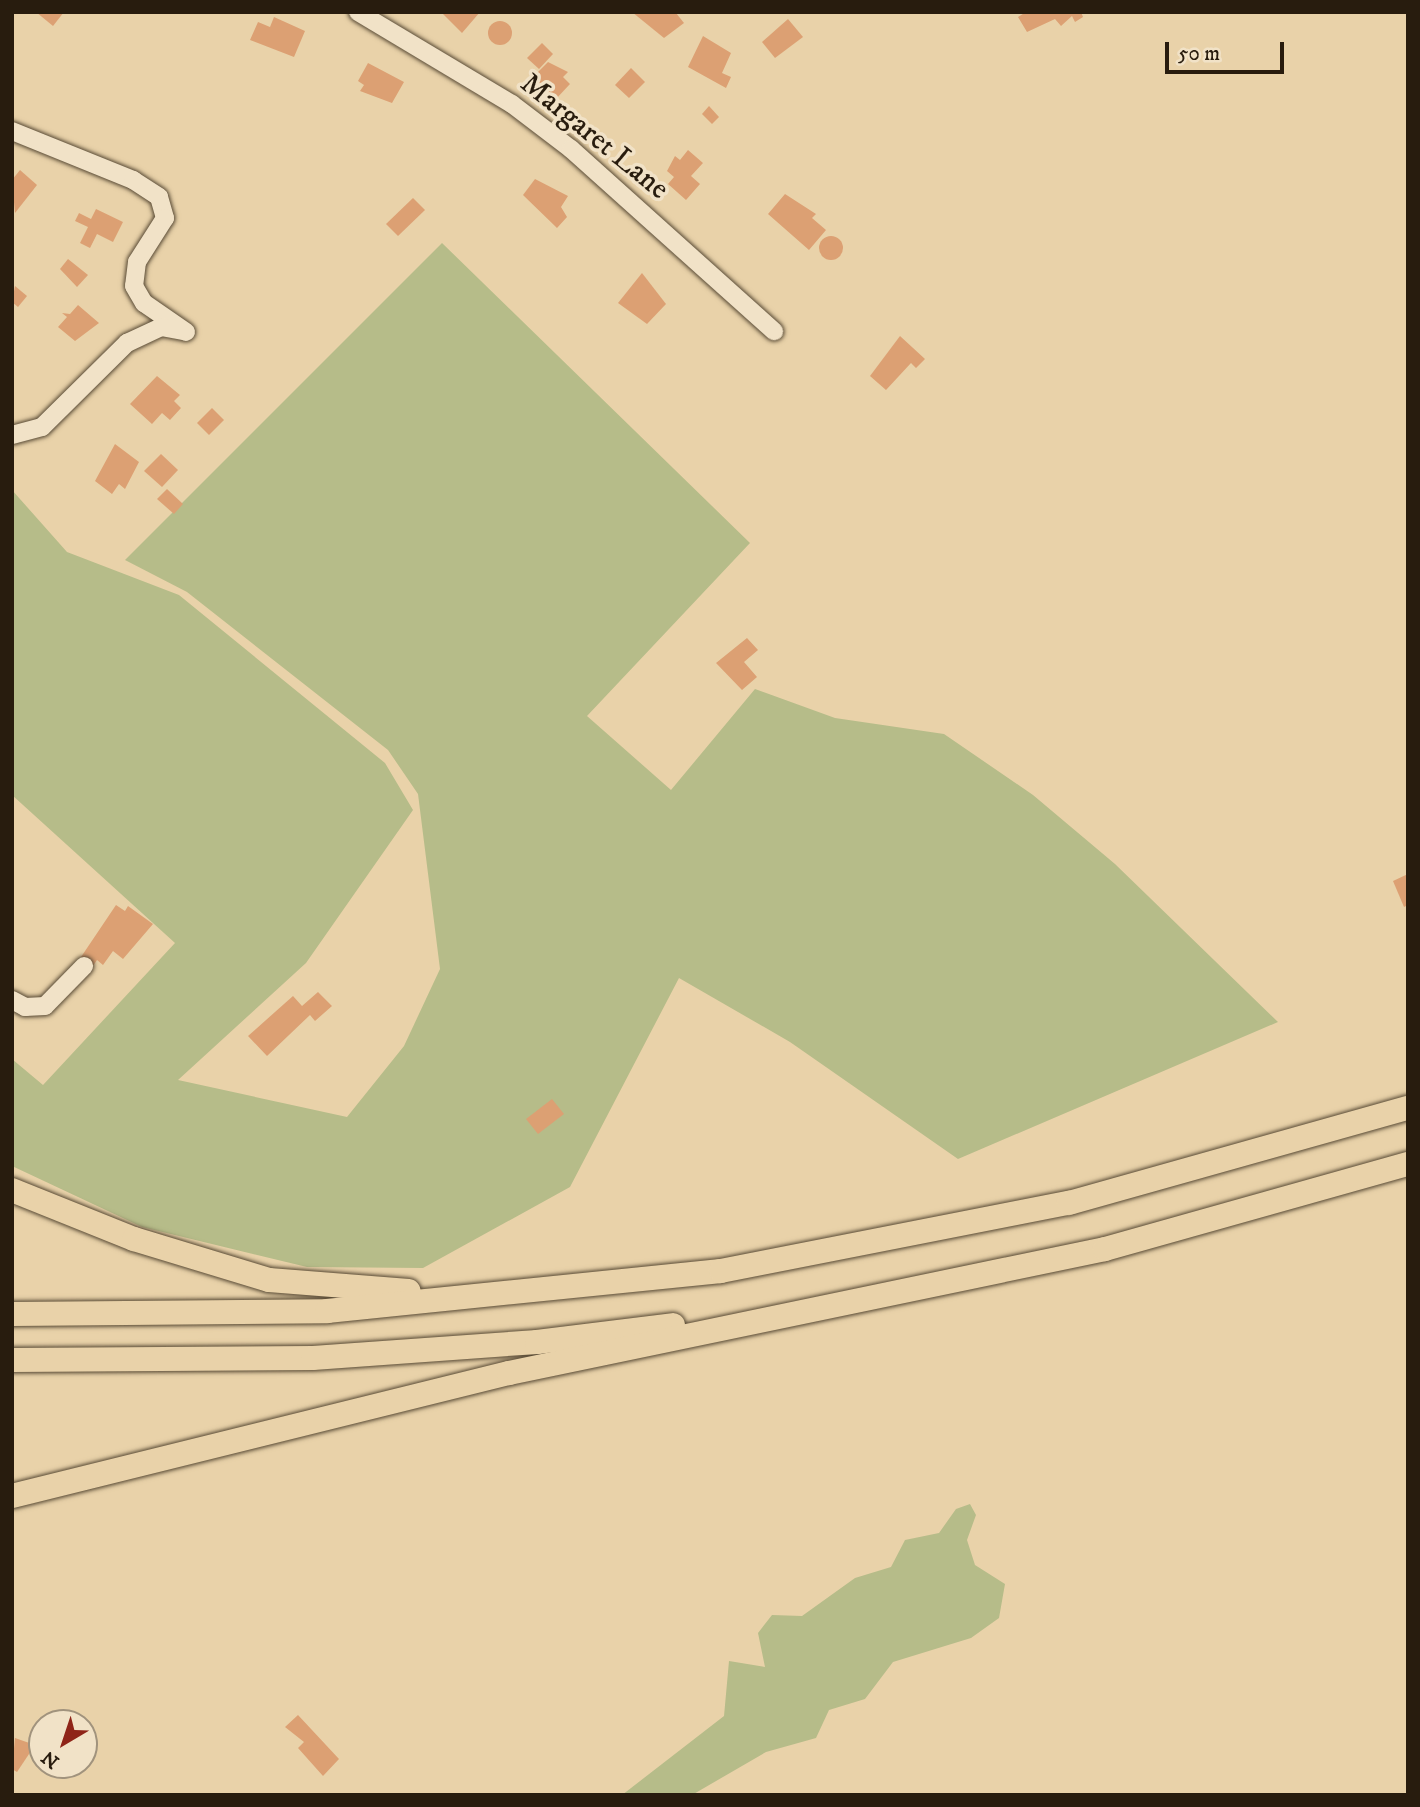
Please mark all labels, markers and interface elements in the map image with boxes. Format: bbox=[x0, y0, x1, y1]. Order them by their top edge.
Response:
scale bar bbox=[1168, 28, 1287, 72]
text: 50 m bbox=[1178, 41, 1220, 67]
street label: Margaret Lane bbox=[512, 66, 676, 208]
north arrow bbox=[28, 1709, 98, 1779]
text: N bbox=[37, 1745, 64, 1773]

